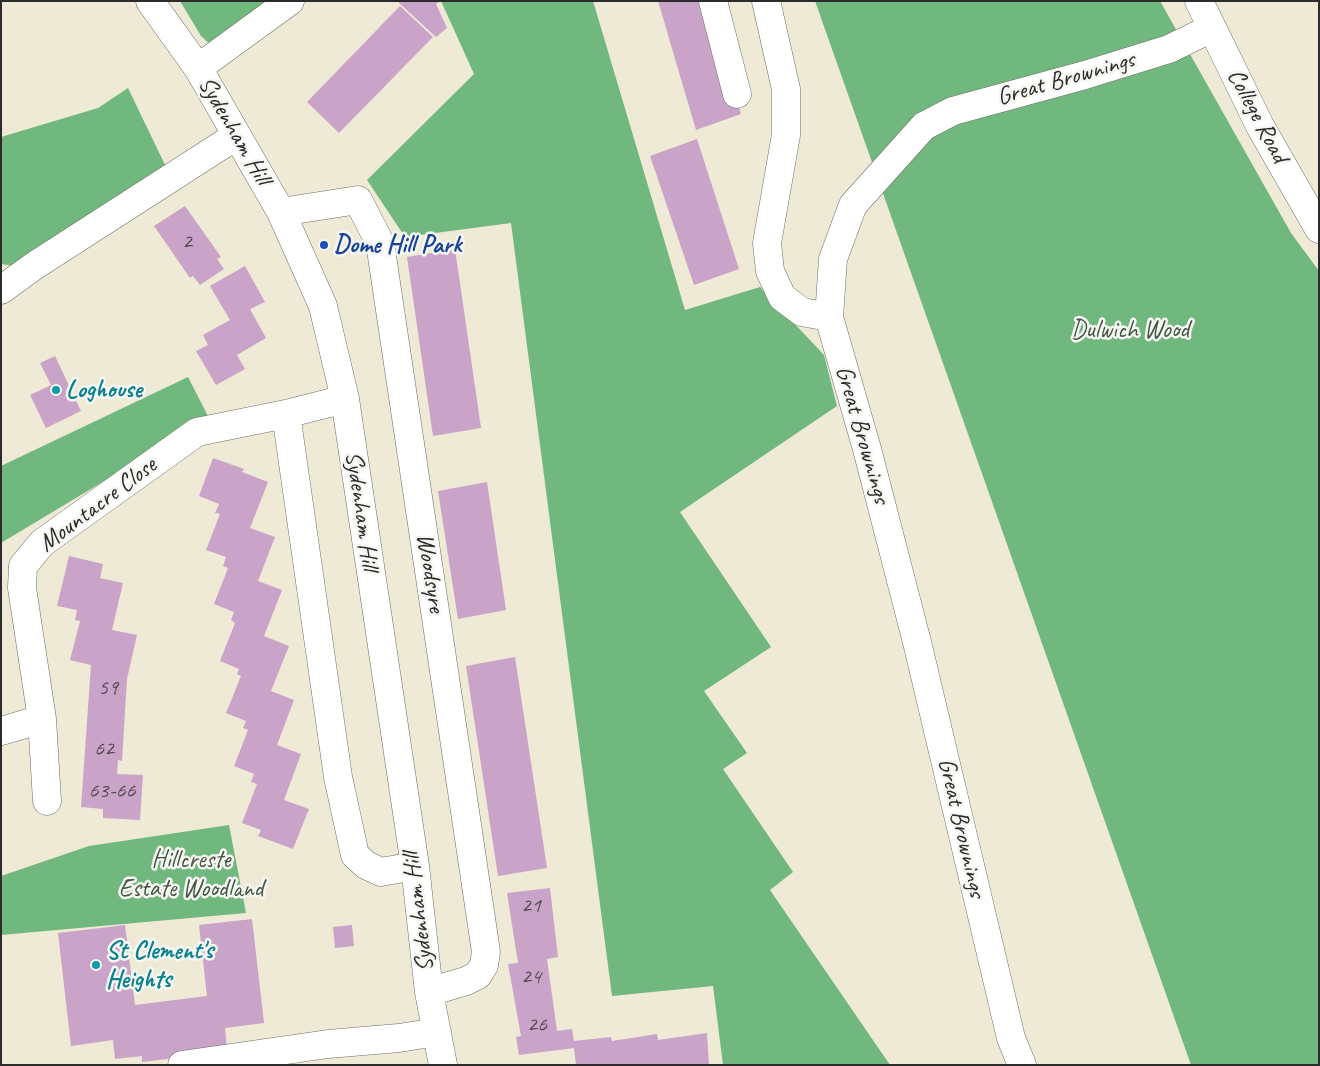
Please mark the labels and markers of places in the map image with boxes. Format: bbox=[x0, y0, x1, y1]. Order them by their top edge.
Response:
place label: Dome Hill Park bbox=[334, 230, 461, 260]
marker: Dome Hill Park bbox=[318, 239, 330, 251]
place label: Loghouse bbox=[66, 375, 142, 405]
marker: Loghouse bbox=[50, 384, 62, 396]
place label: St Clement's Heights bbox=[106, 936, 213, 995]
marker: St Clement's Heights bbox=[90, 959, 102, 971]

